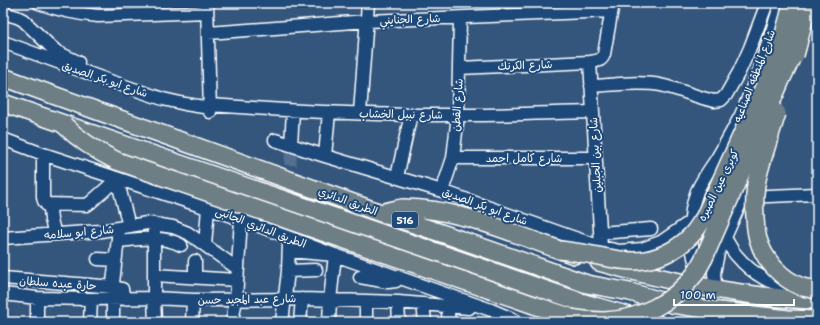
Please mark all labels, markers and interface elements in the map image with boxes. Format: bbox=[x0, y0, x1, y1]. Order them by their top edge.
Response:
street label: شارع الجنايني bbox=[379, 11, 441, 31]
street label: شارع المنطقه الصناعيه bbox=[730, 28, 780, 125]
street label: شارع الكرنك bbox=[497, 57, 553, 75]
street label: شارع ابو بكر الصديق bbox=[60, 58, 150, 102]
street label: شارع القطن bbox=[448, 78, 468, 132]
street label: شارع نبيل الخشاب bbox=[359, 106, 443, 124]
street label: شارع بين الجبلين bbox=[586, 117, 606, 193]
street label: كوبرى عين الصيره bbox=[694, 146, 743, 224]
street label: شارع كامل احمد bbox=[486, 151, 562, 167]
street label: الطريق الدائري bbox=[316, 184, 380, 220]
street label: شارع ابو بكر الصديق bbox=[440, 184, 529, 230]
street label: الطريق الدائري الجانبى bbox=[213, 203, 308, 253]
road number: 516 bbox=[392, 212, 418, 228]
street label: شارع ابو سلامه bbox=[44, 222, 115, 244]
street label: حارة عبده سلطان bbox=[19, 273, 97, 294]
scale bar bbox=[674, 281, 794, 307]
text: 100 m bbox=[680, 287, 716, 303]
street label: شارع عبد المجيد حسن bbox=[198, 291, 296, 309]

